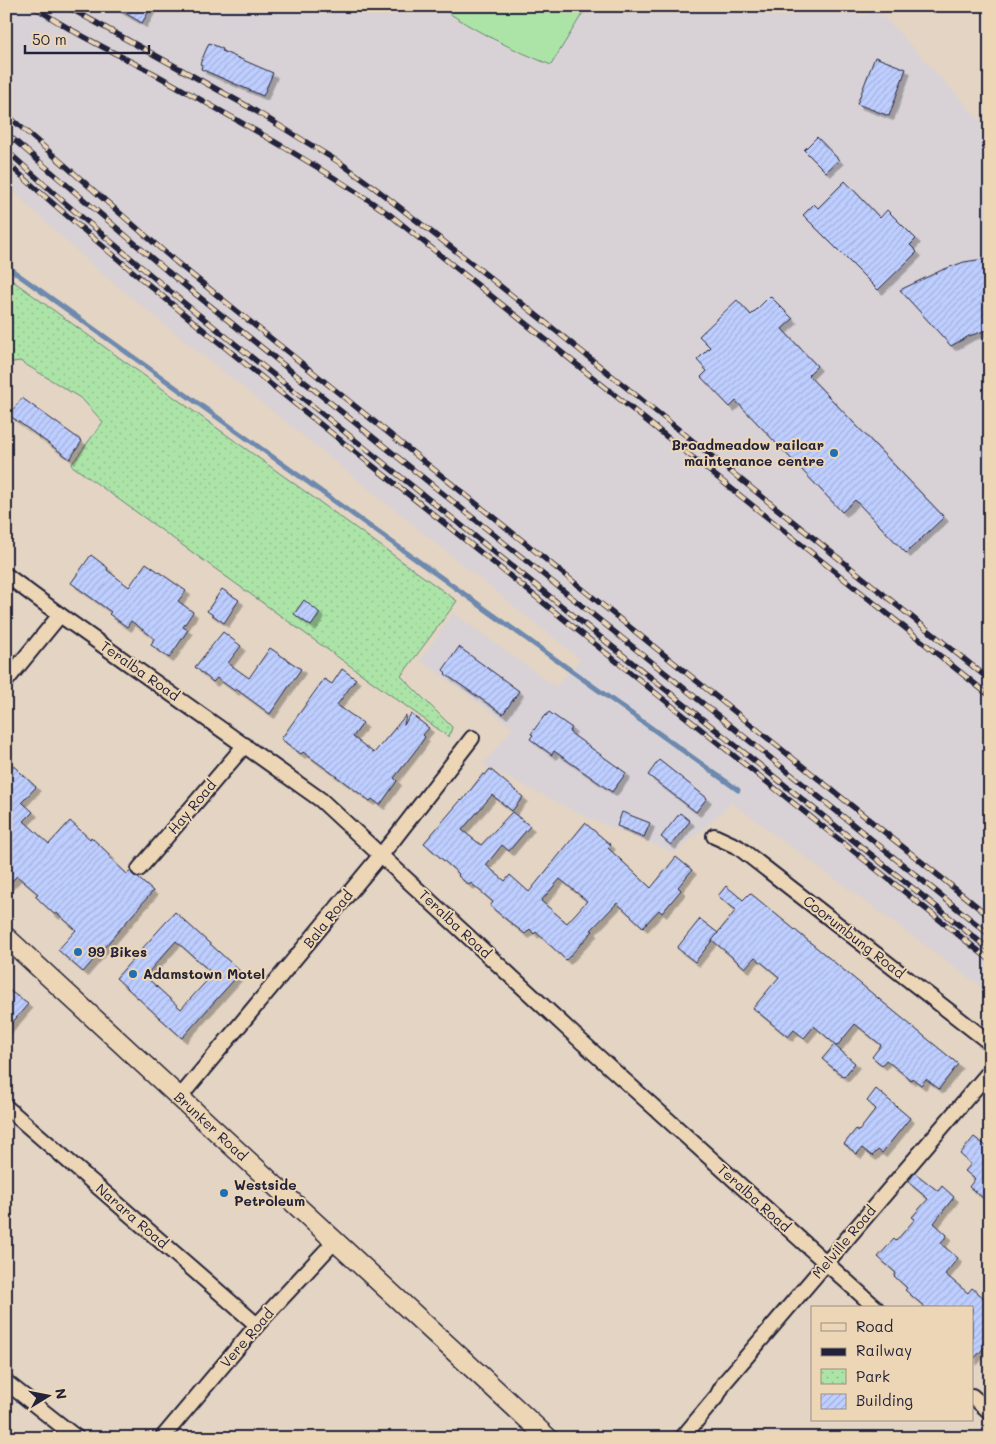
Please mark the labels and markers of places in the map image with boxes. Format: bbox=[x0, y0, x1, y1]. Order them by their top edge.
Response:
place label: Broadmeadow railcar maintenance centre bbox=[671, 435, 824, 470]
marker: Broadmeadow railcar maintenance centre bbox=[828, 447, 840, 459]
place label: 99 Bikes bbox=[88, 942, 147, 961]
marker: 99 Bikes bbox=[72, 946, 84, 958]
place label: Adamstown Motel bbox=[143, 964, 265, 983]
marker: Adamstown Motel bbox=[127, 968, 139, 980]
place label: Westside Petroleum bbox=[234, 1175, 305, 1210]
marker: Westside Petroleum bbox=[218, 1187, 230, 1199]

